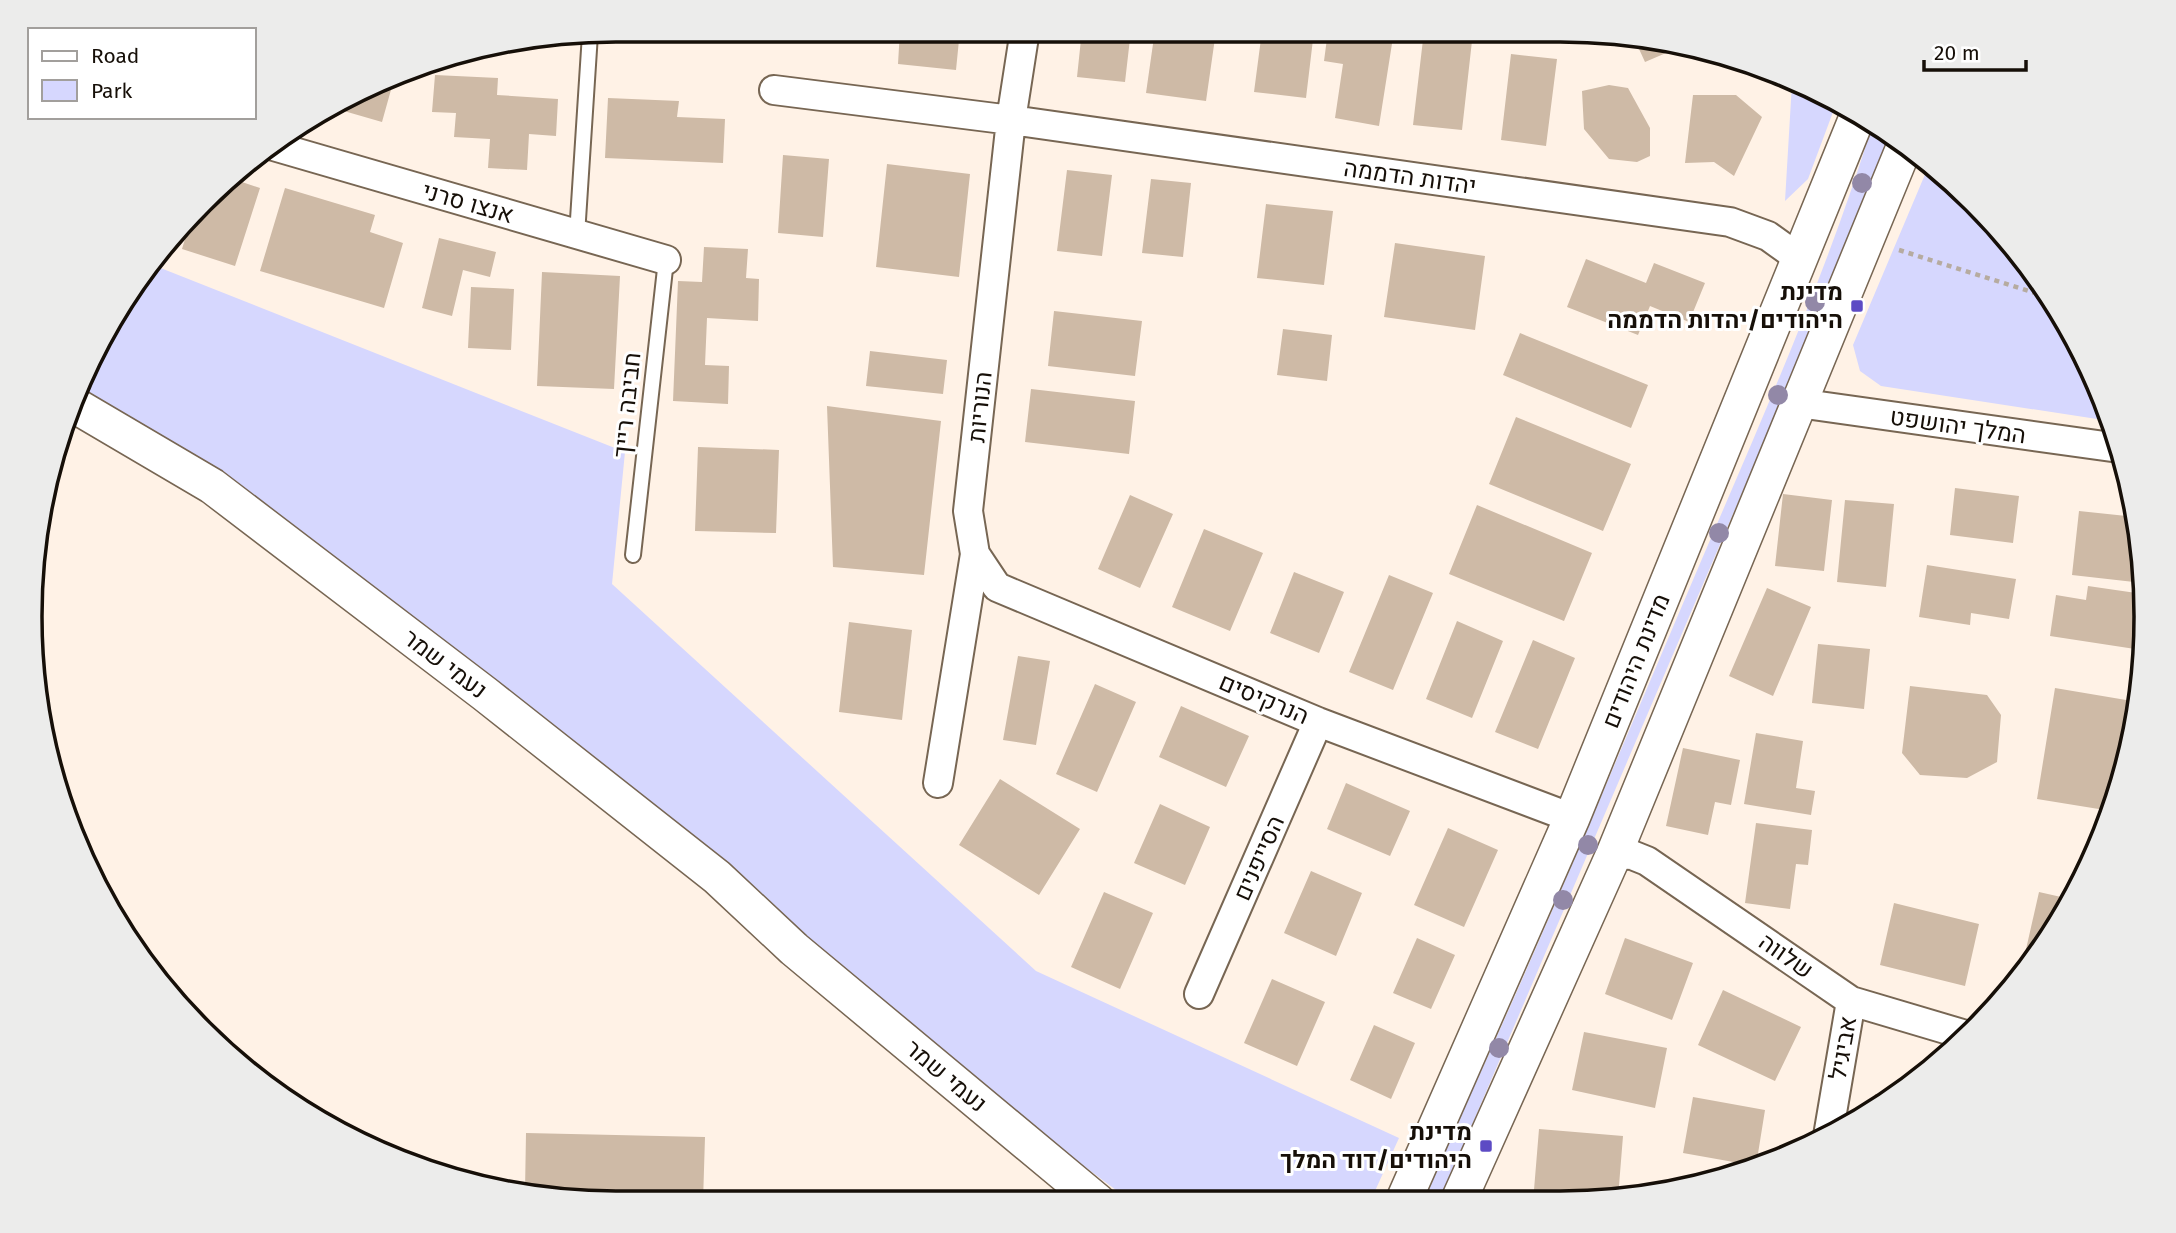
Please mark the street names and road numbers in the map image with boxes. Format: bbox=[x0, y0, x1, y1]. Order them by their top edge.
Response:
street label: יהדות הדממה bbox=[1342, 154, 1478, 200]
street label: אנצו סרני bbox=[419, 177, 517, 229]
street label: חביבה רייך bbox=[608, 351, 646, 459]
street label: הנוריות bbox=[962, 370, 998, 444]
street label: המלך יהושפט bbox=[1888, 403, 2028, 449]
street label: מדינת היהודים bbox=[1596, 590, 1676, 732]
street label: נעמי שמר bbox=[398, 623, 492, 705]
street label: הנרקיסים bbox=[1215, 668, 1313, 730]
street label: הסייפנים bbox=[1228, 811, 1290, 905]
street label: שלווה bbox=[1754, 927, 1818, 985]
street label: אביגיל bbox=[1824, 1014, 1862, 1082]
street label: נעמי שמר bbox=[900, 1034, 992, 1118]

